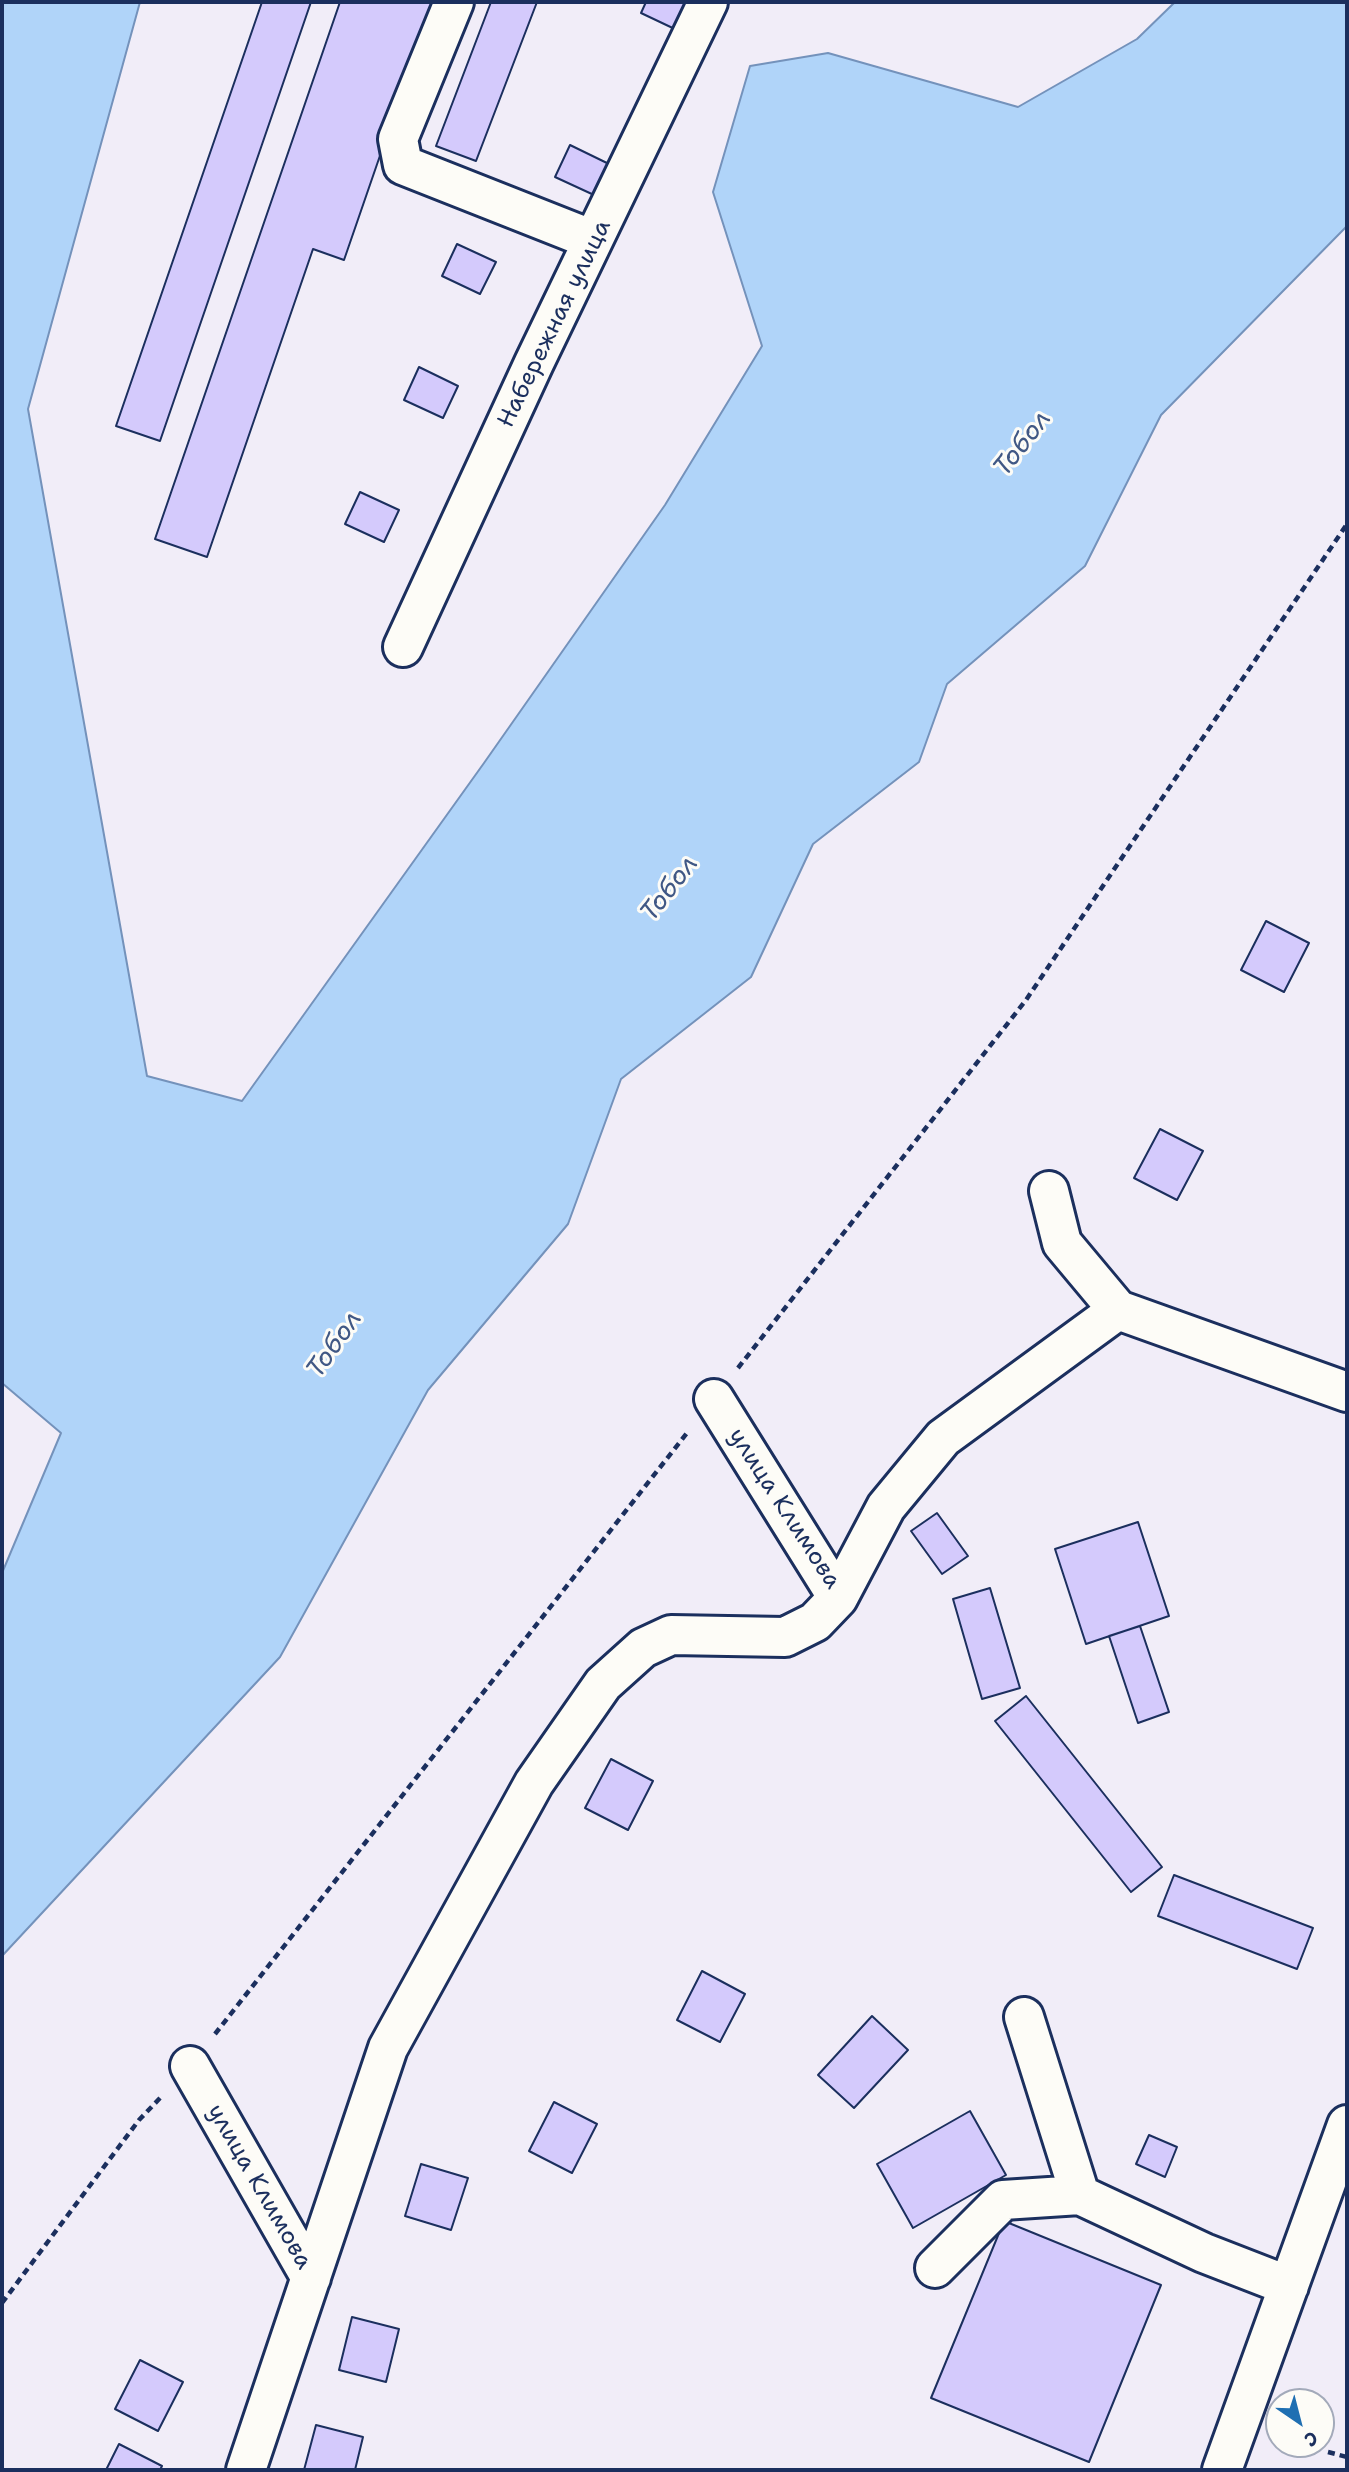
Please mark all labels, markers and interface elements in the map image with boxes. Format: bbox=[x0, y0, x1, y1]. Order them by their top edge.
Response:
street label: Набережная улица bbox=[492, 215, 618, 433]
water label: Тобол bbox=[988, 405, 1058, 483]
water label: Тобол bbox=[635, 850, 705, 928]
water label: Тобол bbox=[301, 1305, 369, 1385]
street label: улица Климова bbox=[721, 1423, 847, 1595]
street label: улица Климова bbox=[200, 2099, 318, 2275]
north arrow bbox=[1265, 2388, 1335, 2458]
text: С bbox=[1299, 2425, 1323, 2453]

